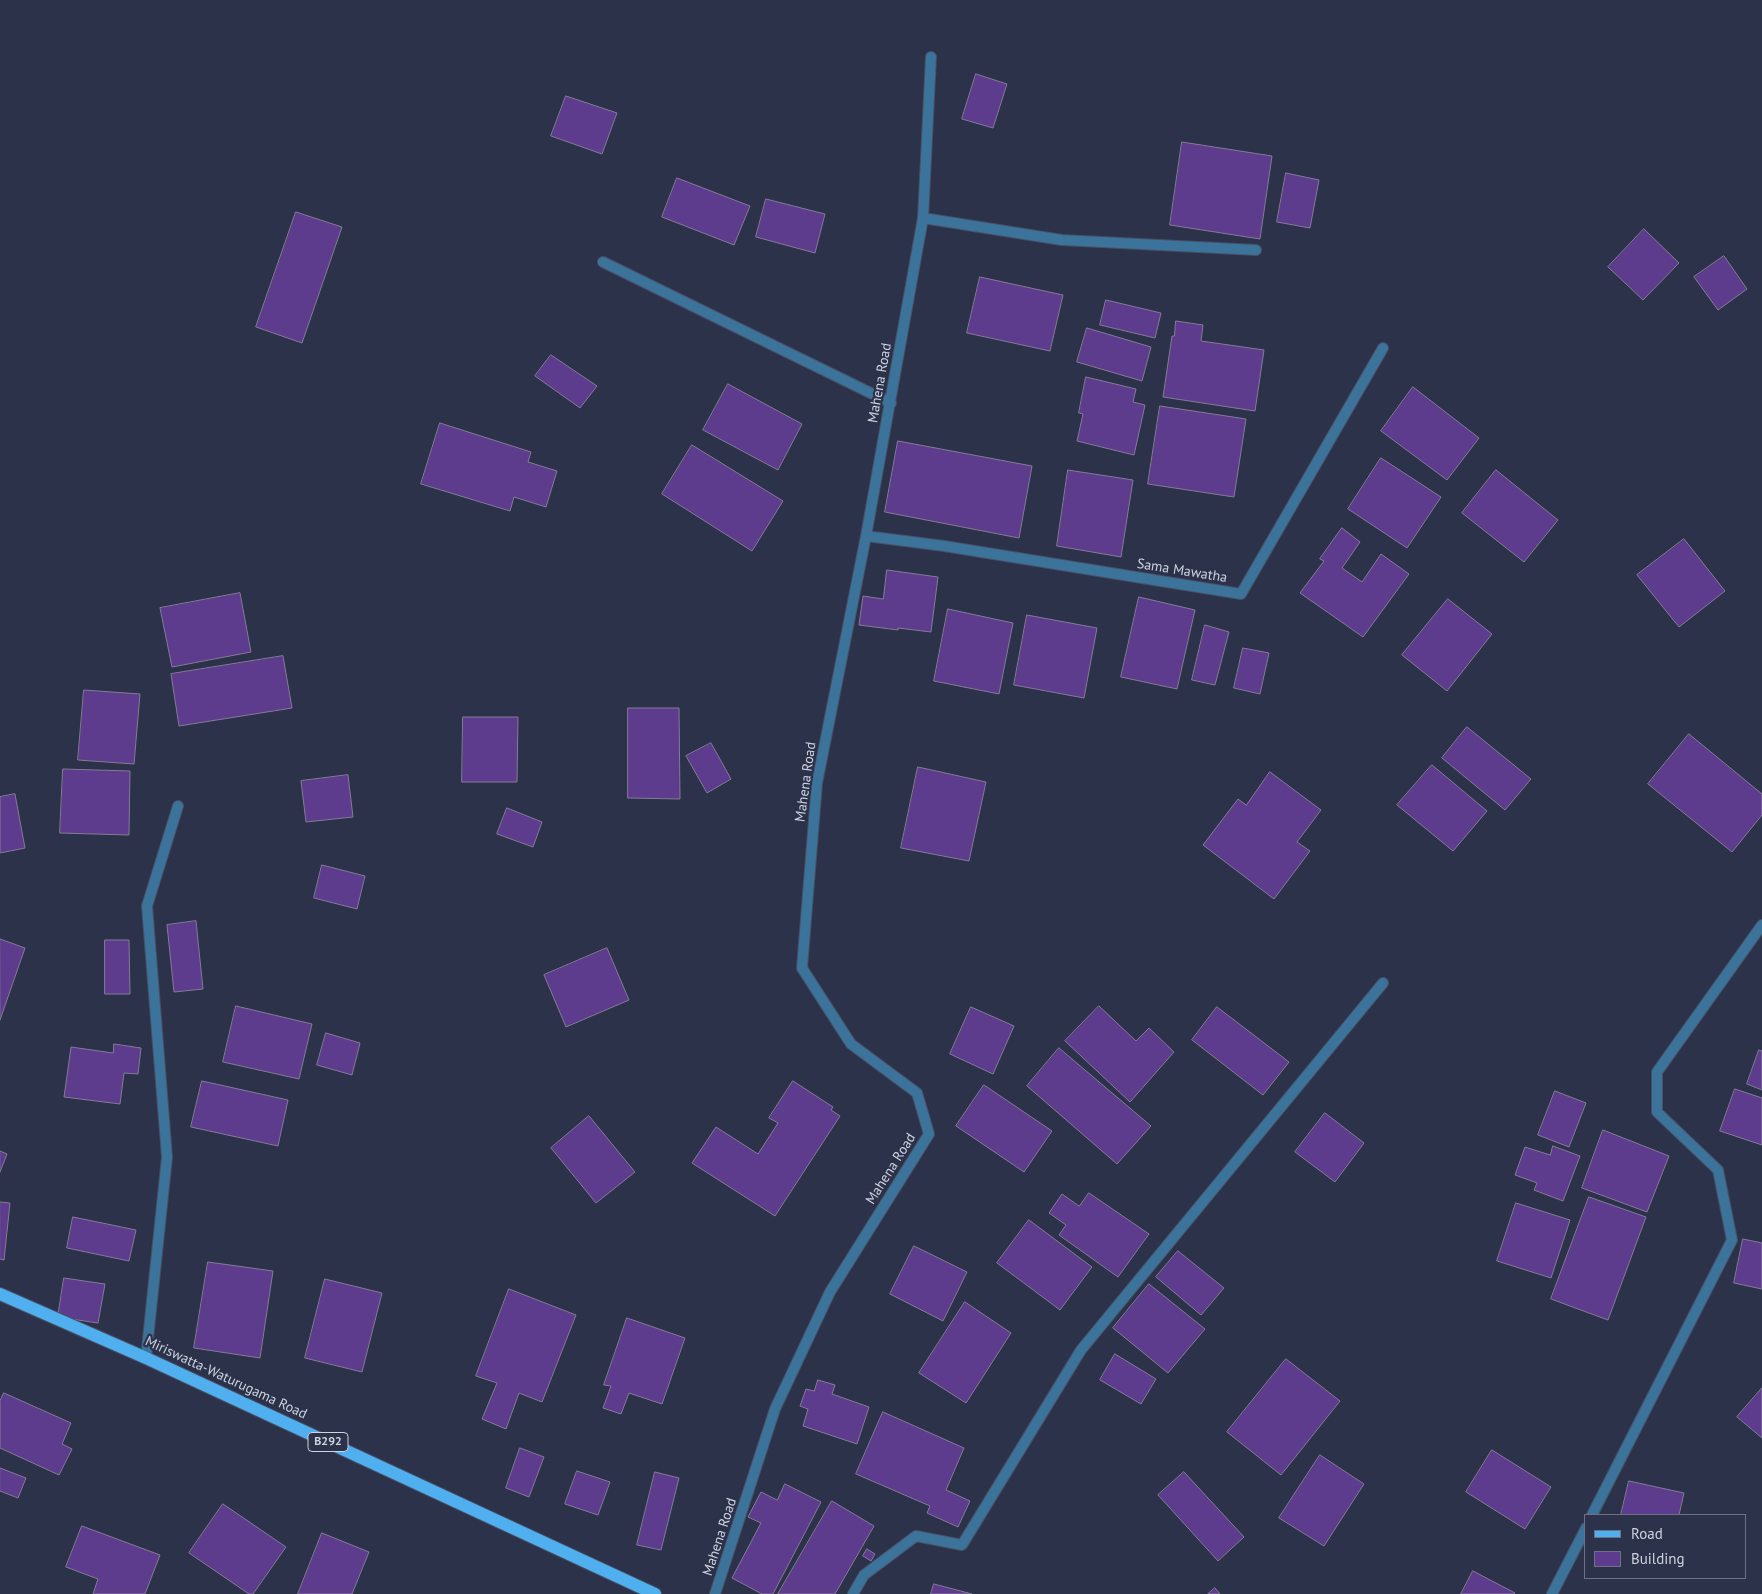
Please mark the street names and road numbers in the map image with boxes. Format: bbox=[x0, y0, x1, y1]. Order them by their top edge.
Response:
street label: Mahena Road bbox=[865, 342, 895, 424]
street label: Sama Mawatha bbox=[1136, 556, 1228, 586]
street label: Mahena Road bbox=[792, 741, 820, 823]
street label: Mahena Road bbox=[862, 1130, 920, 1208]
street label: Miriswatta-Waturugama Road bbox=[142, 1333, 310, 1423]
road number: B292 bbox=[308, 1432, 348, 1451]
street label: Mahena Road bbox=[700, 1496, 740, 1578]

